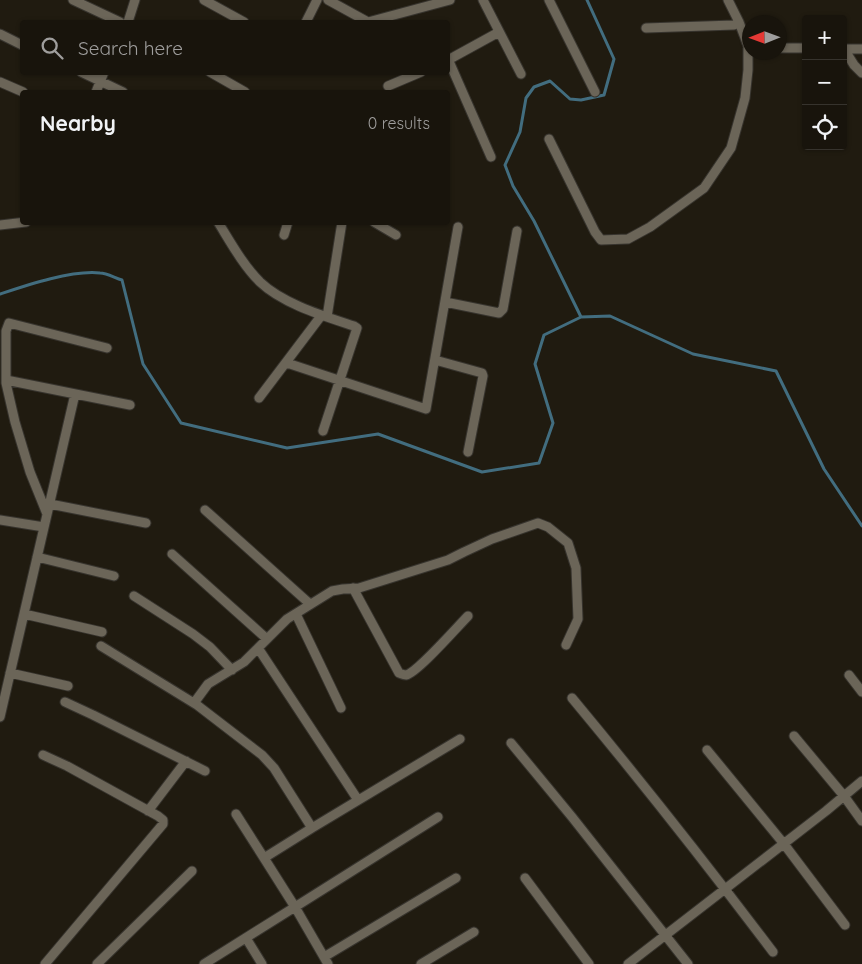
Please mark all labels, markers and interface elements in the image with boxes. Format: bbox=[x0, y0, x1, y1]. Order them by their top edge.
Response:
north arrow bbox=[742, 15, 787, 60]
map controls bbox=[802, 15, 847, 150]
button: + bbox=[802, 15, 847, 60]
search box bbox=[20, 20, 450, 75]
icon: search bbox=[38, 34, 66, 62]
text: Search here bbox=[78, 36, 183, 60]
button: − bbox=[802, 60, 847, 105]
button: locate bbox=[802, 105, 847, 150]
text: Nearby bbox=[40, 110, 116, 136]
text: 0 results bbox=[368, 113, 430, 133]

